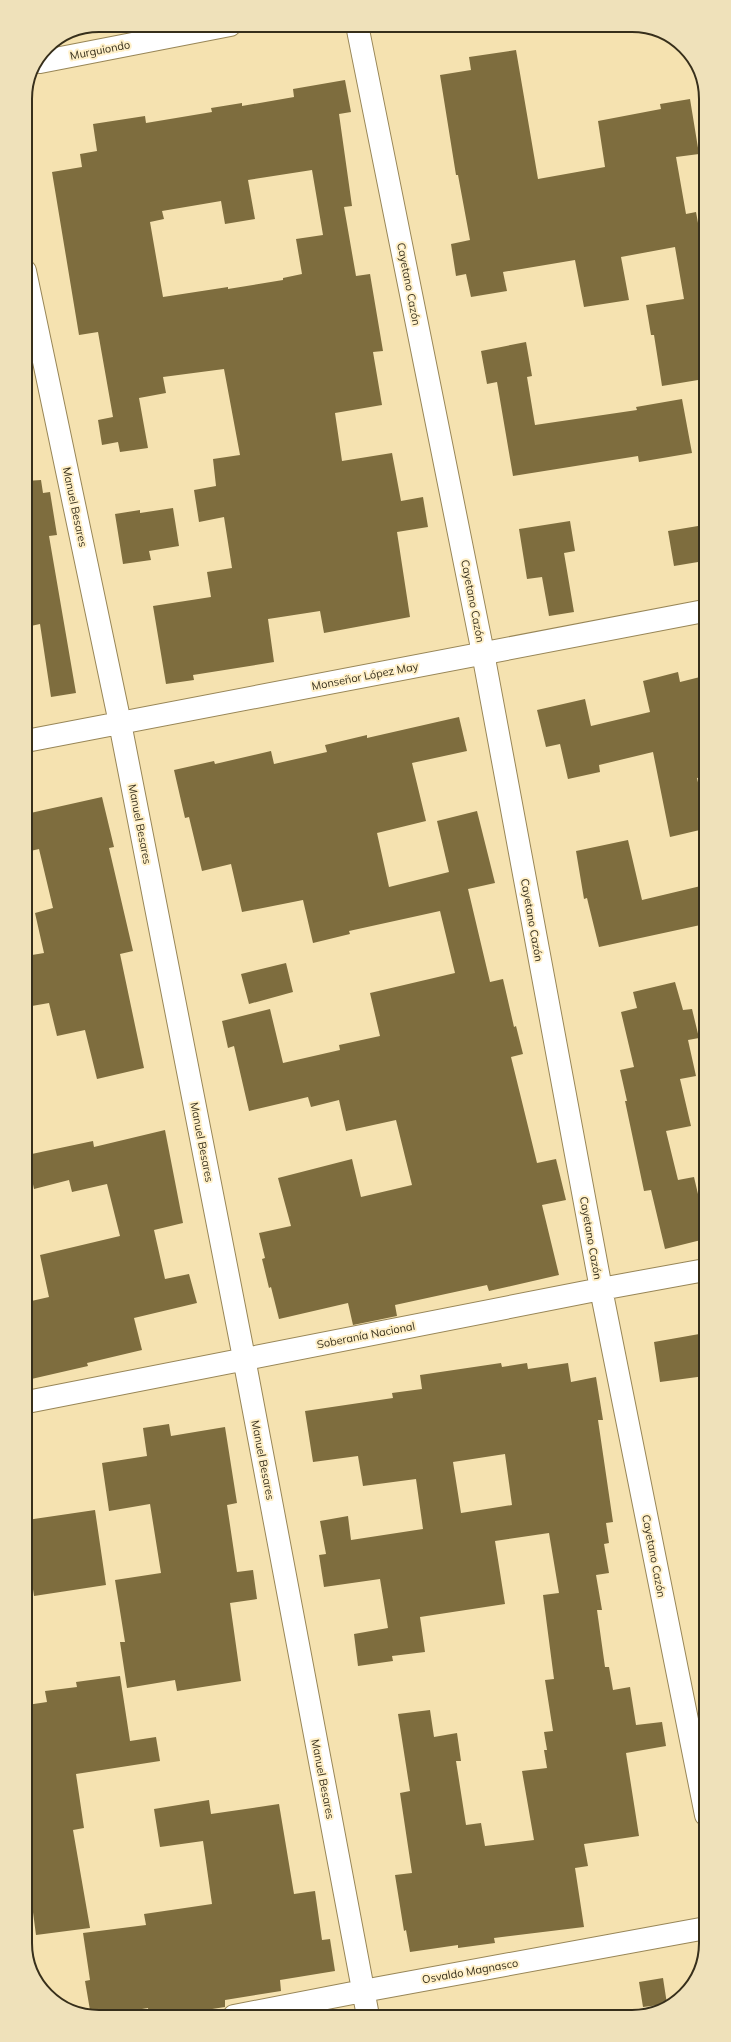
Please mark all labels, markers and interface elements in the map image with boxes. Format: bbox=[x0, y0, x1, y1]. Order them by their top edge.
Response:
street label: Murguiondo bbox=[69, 37, 131, 63]
street label: Cayetano Cazón bbox=[394, 241, 424, 327]
street label: Manuel Besares bbox=[60, 466, 90, 548]
street label: Cayetano Cazón bbox=[458, 558, 488, 644]
street label: Monseñor López May bbox=[310, 659, 420, 693]
street label: Manuel Besares bbox=[125, 783, 155, 865]
street label: Cayetano Cazón bbox=[518, 877, 546, 963]
street label: Manuel Besares bbox=[187, 1101, 217, 1183]
street label: Cayetano Cazón bbox=[577, 1195, 605, 1281]
street label: Soberanía Nacional bbox=[316, 1319, 416, 1351]
street label: Manuel Besares bbox=[248, 1419, 278, 1501]
street label: Cayetano Cazón bbox=[639, 1513, 669, 1599]
street label: Manuel Besares bbox=[308, 1738, 338, 1820]
street label: Osvaldo Magnasco bbox=[421, 1956, 519, 1986]

